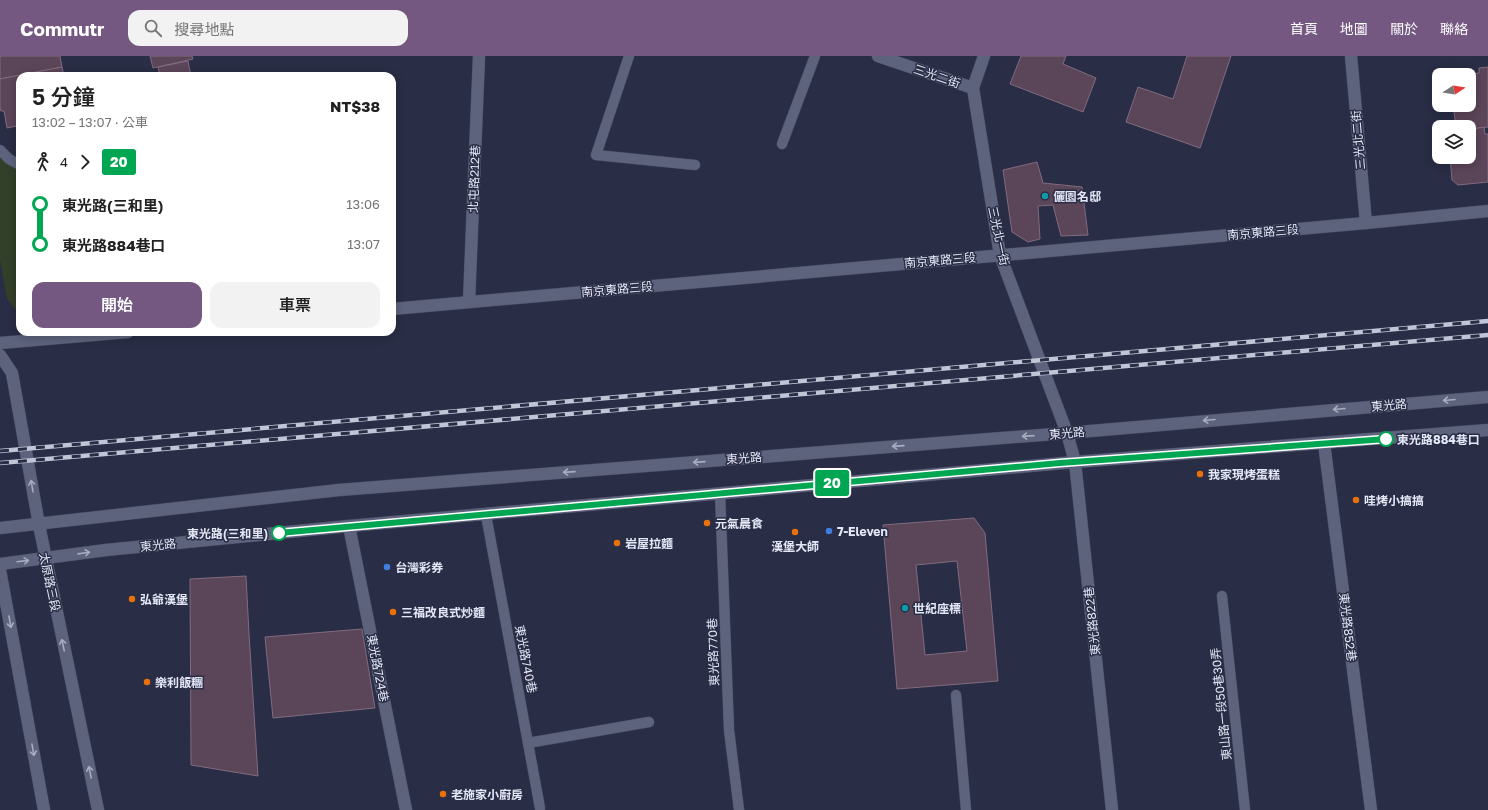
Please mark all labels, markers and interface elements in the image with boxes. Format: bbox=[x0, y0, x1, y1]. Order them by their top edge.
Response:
search box bbox=[128, 10, 408, 46]
text: Commutr bbox=[20, 17, 104, 40]
icon: search bbox=[142, 17, 164, 39]
text: 搜尋地點 bbox=[174, 20, 234, 38]
text: 首頁 bbox=[1290, 20, 1318, 37]
text: 地圖 bbox=[1340, 20, 1368, 37]
text: 關於 bbox=[1390, 20, 1418, 37]
text: 聯絡 bbox=[1440, 20, 1468, 37]
street label: 三光二街 bbox=[912, 61, 962, 91]
north arrow bbox=[1432, 68, 1476, 112]
map controls bbox=[1432, 68, 1476, 164]
text: 5 分鐘 bbox=[32, 83, 95, 110]
text: NT$38 bbox=[330, 97, 380, 115]
street label: 三光北二街 bbox=[1348, 109, 1368, 171]
text: 13:02 – 13:07 · 公車 bbox=[32, 114, 148, 130]
button: layers bbox=[1432, 120, 1476, 164]
street label: 北屯路212巷 bbox=[465, 145, 483, 213]
icon: walk bbox=[32, 151, 54, 173]
icon: forward bbox=[74, 151, 96, 173]
text: 20 bbox=[110, 153, 128, 170]
text: 4 bbox=[60, 154, 68, 170]
place label: 儷園名邸 bbox=[1053, 189, 1101, 204]
marker: 儷園名邸 bbox=[1040, 191, 1050, 201]
text: 東光路(三和里) bbox=[62, 196, 163, 214]
text: 13:06 bbox=[346, 196, 380, 212]
street label: 三光北一街 bbox=[985, 205, 1013, 267]
street label: 南京東路三段 bbox=[1226, 221, 1300, 243]
text: 東光路884巷口 bbox=[62, 236, 166, 254]
text: 13:07 bbox=[347, 236, 380, 252]
street label: 南京東路三段 bbox=[903, 249, 977, 271]
street label: 南京東路三段 bbox=[580, 278, 654, 300]
button: 開始 bbox=[32, 282, 202, 328]
button: 車票 bbox=[210, 282, 380, 328]
street label: 東光路 bbox=[1370, 396, 1408, 414]
one-way arrow bbox=[1443, 396, 1456, 403]
one-way arrow bbox=[1333, 405, 1346, 413]
one-way arrow bbox=[1203, 417, 1216, 424]
street label: 東光路 bbox=[1048, 424, 1086, 442]
marker: 東光路884巷口 bbox=[1378, 431, 1394, 447]
one-way arrow bbox=[1022, 432, 1035, 440]
place label: 東光路884巷口 bbox=[1397, 432, 1480, 447]
one-way arrow bbox=[892, 443, 905, 450]
street label: 東光路 bbox=[726, 449, 762, 467]
one-way arrow bbox=[693, 458, 706, 465]
place label: 我家現烤蛋糕 bbox=[1208, 467, 1280, 482]
one-way arrow bbox=[563, 468, 576, 475]
marker: 我家現烤蛋糕 bbox=[1195, 469, 1205, 479]
line badge: 20 bbox=[814, 470, 850, 496]
text: 20 bbox=[823, 474, 841, 491]
one-way arrow bbox=[28, 480, 36, 493]
place label: 哇烤小搞搞 bbox=[1364, 493, 1424, 508]
marker: 哇烤小搞搞 bbox=[1351, 495, 1361, 505]
place label: 元氣晨食 bbox=[715, 516, 763, 531]
marker: 元氣晨食 bbox=[702, 518, 712, 528]
place label: 7-Eleven bbox=[837, 524, 888, 539]
marker: 東光路(三和里) bbox=[271, 525, 287, 541]
place label: 東光路(三和里) bbox=[187, 526, 268, 541]
marker: 7-Eleven bbox=[824, 526, 834, 536]
marker: 漢堡大師 bbox=[790, 527, 800, 537]
street label: 東光路 bbox=[139, 536, 177, 554]
place label: 岩屋拉麵 bbox=[625, 536, 673, 551]
marker: 岩屋拉麵 bbox=[612, 538, 622, 548]
place label: 漢堡大師 bbox=[771, 539, 819, 554]
one-way arrow bbox=[77, 549, 90, 557]
street label: 太原路三段 bbox=[36, 551, 64, 613]
one-way arrow bbox=[16, 558, 29, 565]
place label: 台灣彩券 bbox=[395, 560, 444, 575]
marker: 台灣彩券 bbox=[382, 562, 392, 572]
street label: 東光路822巷 bbox=[1081, 586, 1103, 656]
place label: 弘爺漢堡 bbox=[140, 592, 188, 607]
street label: 東光路852巷 bbox=[1336, 592, 1360, 662]
marker: 弘爺漢堡 bbox=[127, 594, 137, 604]
place label: 世紀座標 bbox=[913, 601, 961, 616]
marker: 世紀座標 bbox=[900, 603, 910, 613]
place label: 三福改良式炒麵 bbox=[401, 605, 485, 620]
marker: 三福改良式炒麵 bbox=[388, 607, 398, 617]
one-way arrow bbox=[6, 615, 14, 628]
street label: 東光路770巷 bbox=[704, 618, 722, 686]
street label: 東光路740巷 bbox=[512, 624, 540, 694]
street label: 東光路724巷 bbox=[364, 633, 392, 703]
one-way arrow bbox=[59, 638, 67, 651]
street label: 東山路一段50巷30弄 bbox=[1208, 647, 1234, 761]
place label: 樂利飯糰 bbox=[155, 675, 203, 690]
marker: 樂利飯糰 bbox=[142, 677, 152, 687]
one-way arrow bbox=[29, 743, 37, 756]
one-way arrow bbox=[86, 766, 94, 779]
place label: 老施家小廚房 bbox=[451, 787, 523, 802]
marker: 老施家小廚房 bbox=[438, 789, 448, 799]

